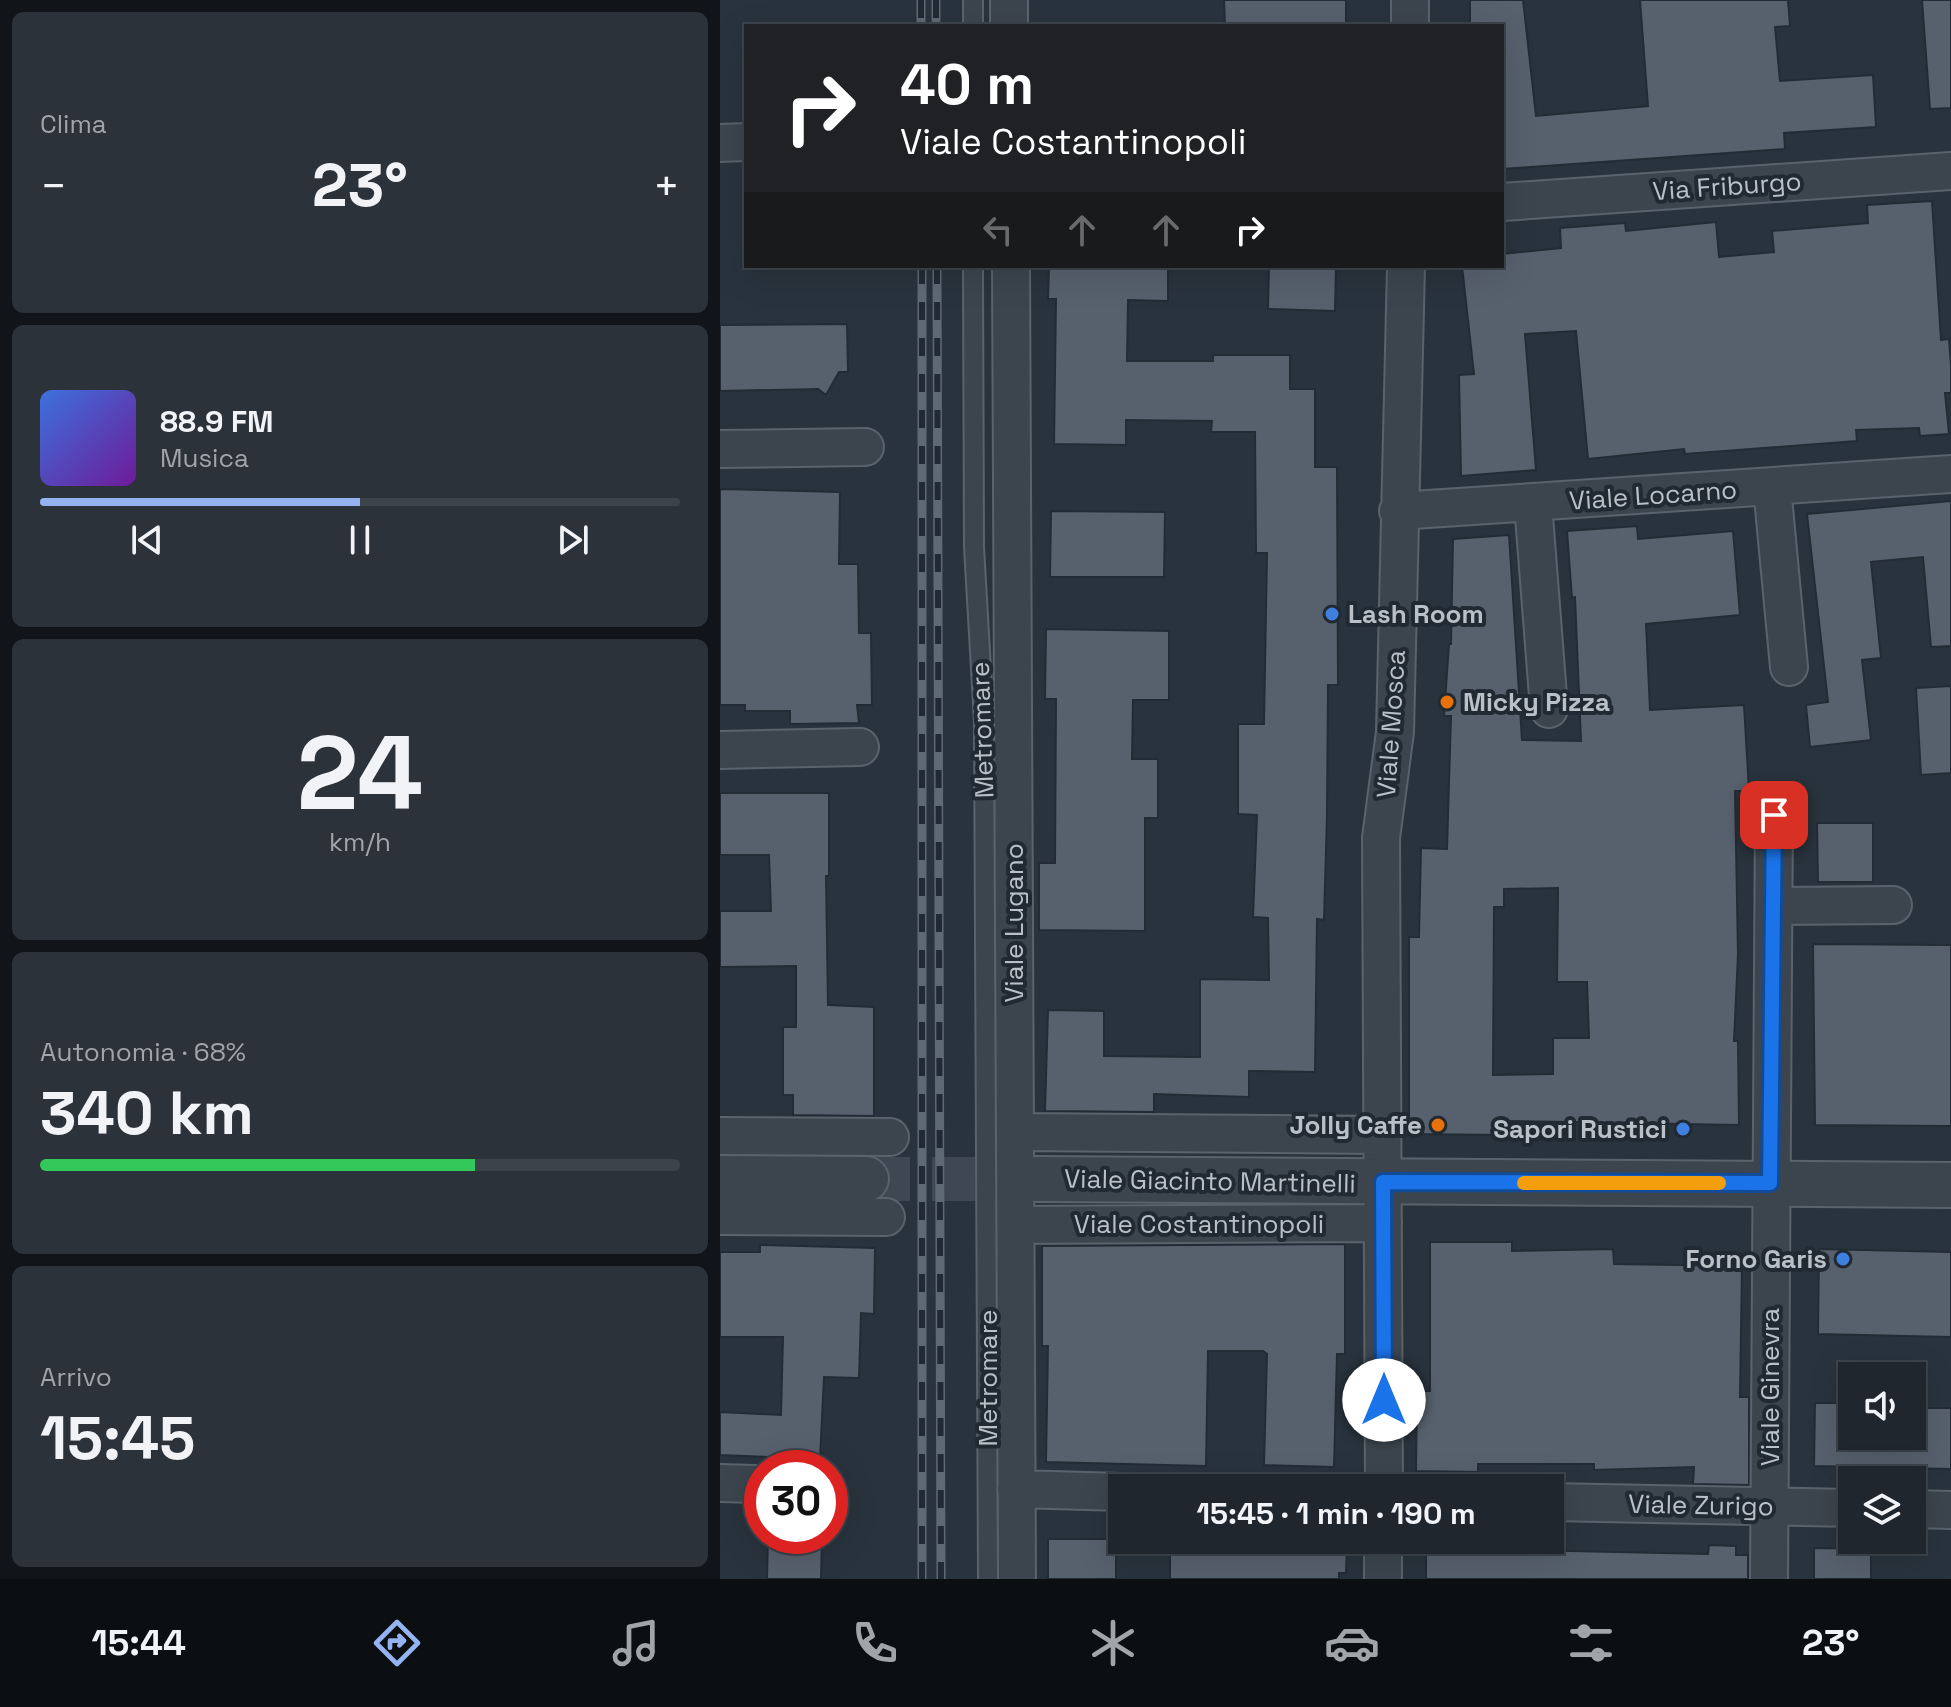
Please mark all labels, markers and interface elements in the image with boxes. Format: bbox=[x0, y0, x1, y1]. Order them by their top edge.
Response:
text: 40 m bbox=[900, 49, 1034, 120]
icon: right bbox=[768, 56, 872, 160]
text: Clima bbox=[40, 107, 107, 141]
text: Viale Costantinopoli bbox=[900, 119, 1247, 165]
text: 23° bbox=[312, 147, 408, 224]
text: − bbox=[40, 158, 67, 214]
text: + bbox=[653, 158, 680, 214]
street label: Via Friburgo bbox=[1651, 164, 1803, 208]
icon: left bbox=[976, 208, 1020, 252]
icon: ahead bbox=[1060, 208, 1104, 252]
icon: ahead bbox=[1144, 208, 1188, 252]
icon: right bbox=[1228, 208, 1272, 252]
text: 88.9 FM bbox=[160, 402, 274, 441]
text: Musica bbox=[160, 441, 249, 475]
street label: Viale Locarno bbox=[1568, 472, 1738, 518]
icon: previous bbox=[125, 518, 169, 562]
icon: pause bbox=[338, 518, 382, 562]
icon: next bbox=[551, 518, 595, 562]
place label: Lash Room bbox=[1348, 597, 1484, 631]
marker: Lash Room bbox=[1323, 605, 1341, 623]
street label: Viale Mosca bbox=[1369, 649, 1413, 799]
street label: Metromare bbox=[963, 661, 1001, 799]
place label: Micky Pizza bbox=[1463, 685, 1610, 719]
marker: Micky Pizza bbox=[1438, 693, 1456, 711]
text: 24 bbox=[297, 707, 423, 839]
pin bbox=[1740, 781, 1808, 849]
icon: arrive bbox=[1752, 793, 1796, 837]
text: km/h bbox=[329, 825, 391, 859]
street label: Viale Lugano bbox=[997, 843, 1031, 1003]
text: Autonomia · 68% bbox=[40, 1035, 246, 1069]
text: 340 km bbox=[40, 1075, 254, 1152]
place label: Jolly Caffe bbox=[1290, 1108, 1422, 1142]
place label: Sapori Rustici bbox=[1493, 1112, 1667, 1146]
marker: Jolly Caffe bbox=[1429, 1116, 1447, 1134]
marker: Sapori Rustici bbox=[1674, 1120, 1692, 1138]
street label: Viale Giacinto Martinelli bbox=[1064, 1161, 1356, 1201]
street label: Viale Costantinopoli bbox=[1074, 1207, 1324, 1241]
place label: Forno Garis bbox=[1685, 1242, 1827, 1276]
marker: Forno Garis bbox=[1834, 1250, 1852, 1268]
street label: Viale Ginevra bbox=[1753, 1308, 1787, 1466]
street label: Metromare bbox=[971, 1310, 1005, 1446]
position arrow bbox=[1342, 1358, 1426, 1442]
text: Arrivo bbox=[40, 1360, 112, 1394]
map controls bbox=[1838, 1362, 1926, 1554]
button: sound bbox=[1838, 1362, 1926, 1450]
text: 15:45 bbox=[40, 1400, 195, 1477]
speed limit sign: 30 bbox=[744, 1450, 848, 1554]
button: layers bbox=[1838, 1466, 1926, 1554]
street label: Viale Zurigo bbox=[1628, 1487, 1774, 1523]
text: 15:45 · 1 min · 190 m bbox=[1196, 1494, 1476, 1533]
icon: directions bbox=[369, 1615, 425, 1671]
icon: music bbox=[608, 1615, 664, 1671]
icon: phone bbox=[847, 1615, 903, 1671]
icon: climate bbox=[1085, 1615, 1141, 1671]
icon: car bbox=[1324, 1615, 1380, 1671]
icon: filters bbox=[1563, 1615, 1619, 1671]
text: 15:44 bbox=[91, 1620, 186, 1666]
text: 23° bbox=[1802, 1620, 1860, 1666]

